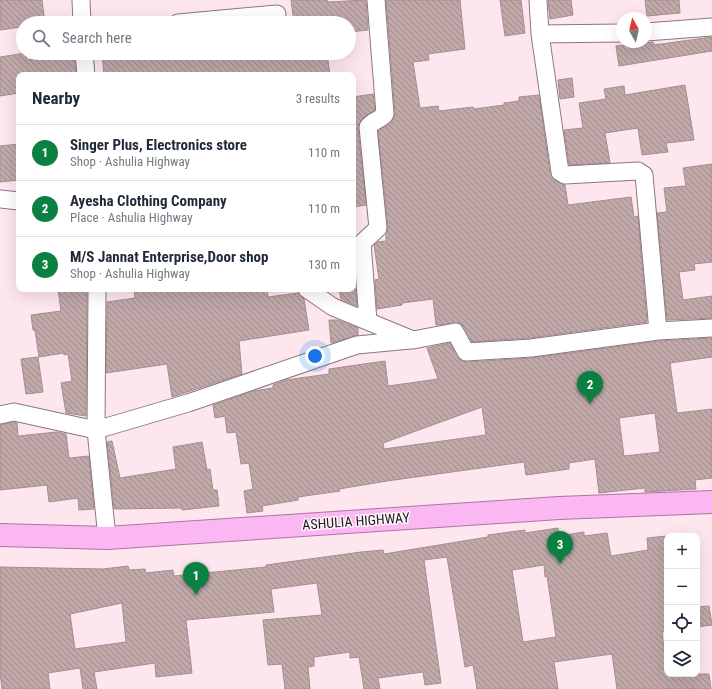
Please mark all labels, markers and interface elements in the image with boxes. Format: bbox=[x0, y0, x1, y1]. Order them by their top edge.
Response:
north arrow bbox=[616, 12, 652, 48]
search box bbox=[16, 16, 356, 60]
icon: search bbox=[30, 27, 52, 49]
text: Search here bbox=[62, 29, 132, 47]
text: Nearby bbox=[32, 88, 80, 108]
text: 3 results bbox=[296, 91, 340, 106]
text: Singer Plus, Electronics store bbox=[70, 136, 247, 154]
text: 1 bbox=[42, 145, 48, 160]
text: 110 m bbox=[308, 145, 340, 160]
text: Shop · Ashulia Highway bbox=[70, 154, 190, 169]
text: Ayesha Clothing Company bbox=[70, 192, 227, 210]
text: 2 bbox=[42, 201, 48, 216]
text: 110 m bbox=[308, 201, 340, 216]
text: Place · Ashulia Highway bbox=[70, 210, 193, 225]
text: M/S Jannat Enterprise,Door shop bbox=[70, 248, 268, 266]
text: 3 bbox=[42, 257, 48, 272]
text: 130 m bbox=[308, 257, 340, 272]
text: Shop · Ashulia Highway bbox=[70, 266, 190, 281]
your location bbox=[305, 346, 325, 366]
pin: 2 bbox=[577, 371, 603, 404]
street label: ASHULIA HIGHWAY bbox=[302, 509, 411, 533]
pin: 3 bbox=[547, 531, 573, 564]
map controls bbox=[664, 533, 700, 677]
button: + bbox=[664, 533, 700, 569]
pin: 1 bbox=[183, 562, 209, 595]
button: − bbox=[664, 569, 700, 605]
button: locate bbox=[664, 605, 700, 641]
button: layers bbox=[664, 641, 700, 677]

